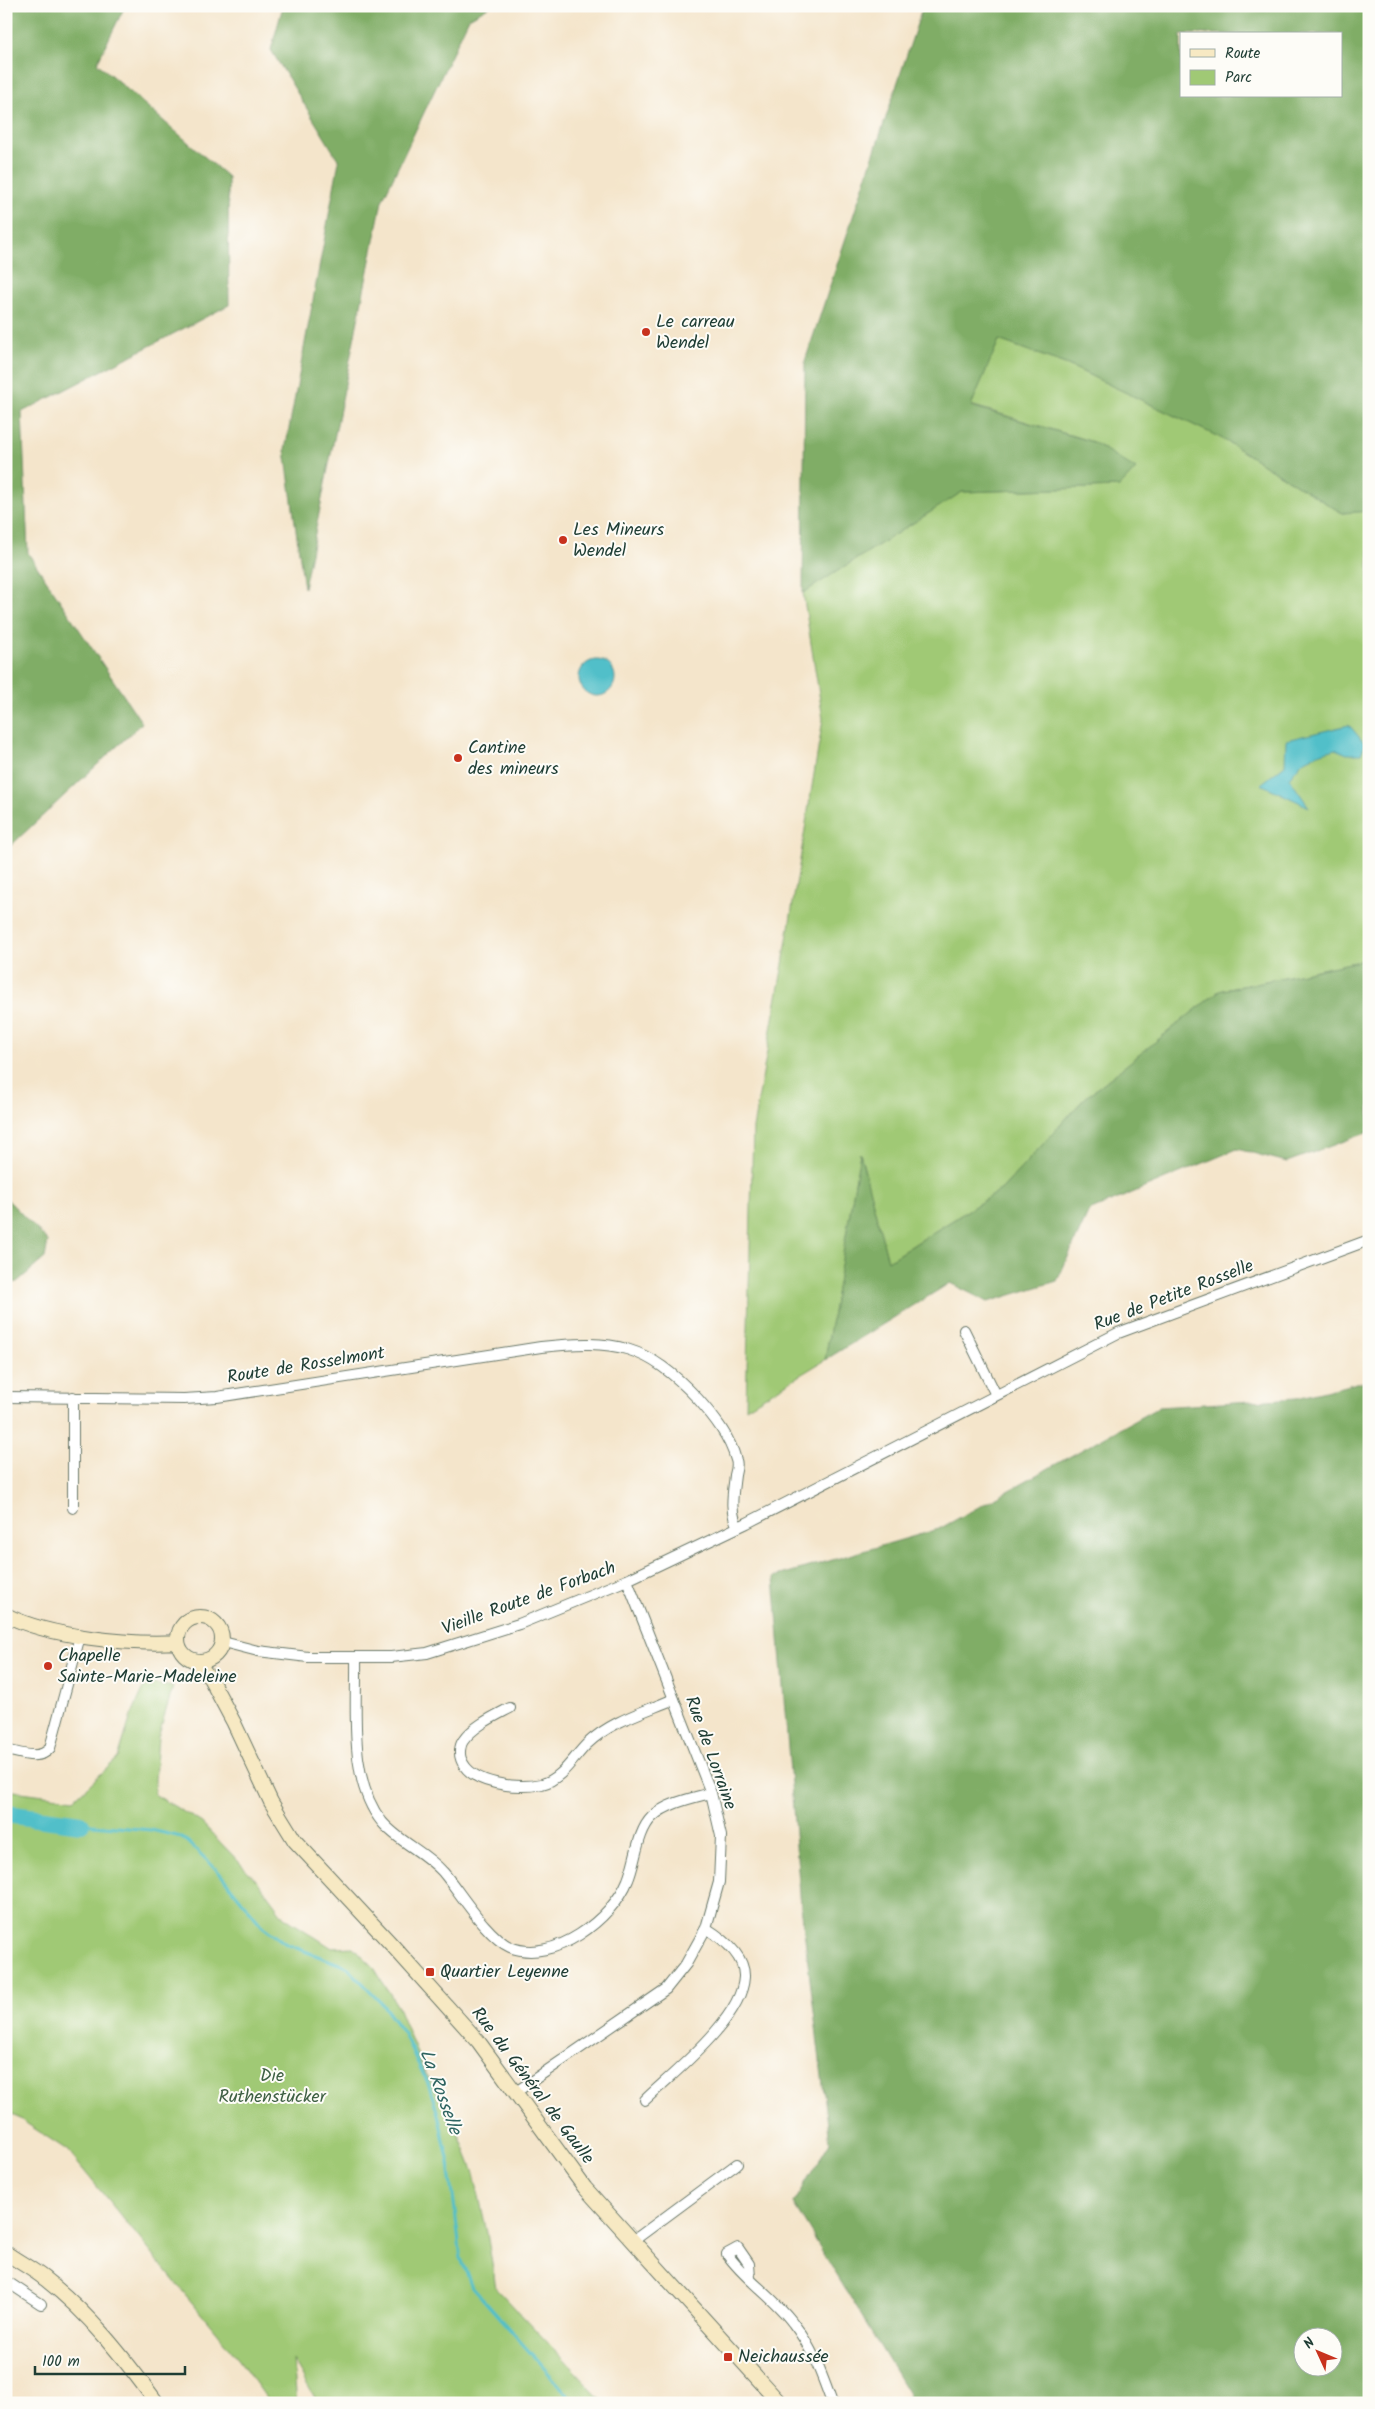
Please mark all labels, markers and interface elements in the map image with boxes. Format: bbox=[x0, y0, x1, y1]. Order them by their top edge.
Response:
legend bbox=[1180, 32, 1342, 98]
text: Route bbox=[1225, 42, 1261, 66]
text: Parc bbox=[1225, 66, 1252, 90]
place label: Le carreau Wendel bbox=[656, 308, 735, 358]
marker: Le carreau Wendel bbox=[640, 326, 652, 338]
place label: Les Mineurs Wendel bbox=[573, 516, 665, 566]
marker: Les Mineurs Wendel bbox=[557, 534, 569, 546]
place label: Cantine des mineurs bbox=[468, 734, 559, 784]
marker: Cantine des mineurs bbox=[452, 752, 464, 764]
street label: Rue de Petite Rosselle bbox=[1090, 1252, 1258, 1340]
street label: Route de Rosselmont bbox=[225, 1339, 388, 1393]
street label: Vieille Route de Forbach bbox=[438, 1554, 620, 1644]
place label: Chapelle Sainte-Marie-Madeleine bbox=[58, 1642, 237, 1692]
marker: Chapelle Sainte-Marie-Madeleine bbox=[42, 1660, 54, 1672]
street label: Rue de Lorraine bbox=[676, 1692, 744, 1814]
place label: Quartier Leyenne bbox=[440, 1958, 569, 1987]
marker: Quartier Leyenne bbox=[424, 1966, 436, 1978]
street label: Rue du Général de Gaulle bbox=[463, 2001, 601, 2171]
water label: La Rosselle bbox=[411, 2045, 470, 2141]
park label: Die Ruthenstücker bbox=[218, 2062, 327, 2112]
north arrow bbox=[1292, 2326, 1342, 2376]
text: N bbox=[1298, 2333, 1320, 2354]
place label: Neichaussée bbox=[738, 2343, 829, 2372]
scale bar bbox=[35, 2344, 185, 2376]
text: 100 m bbox=[42, 2350, 80, 2374]
marker: Neichaussée bbox=[722, 2351, 734, 2363]

